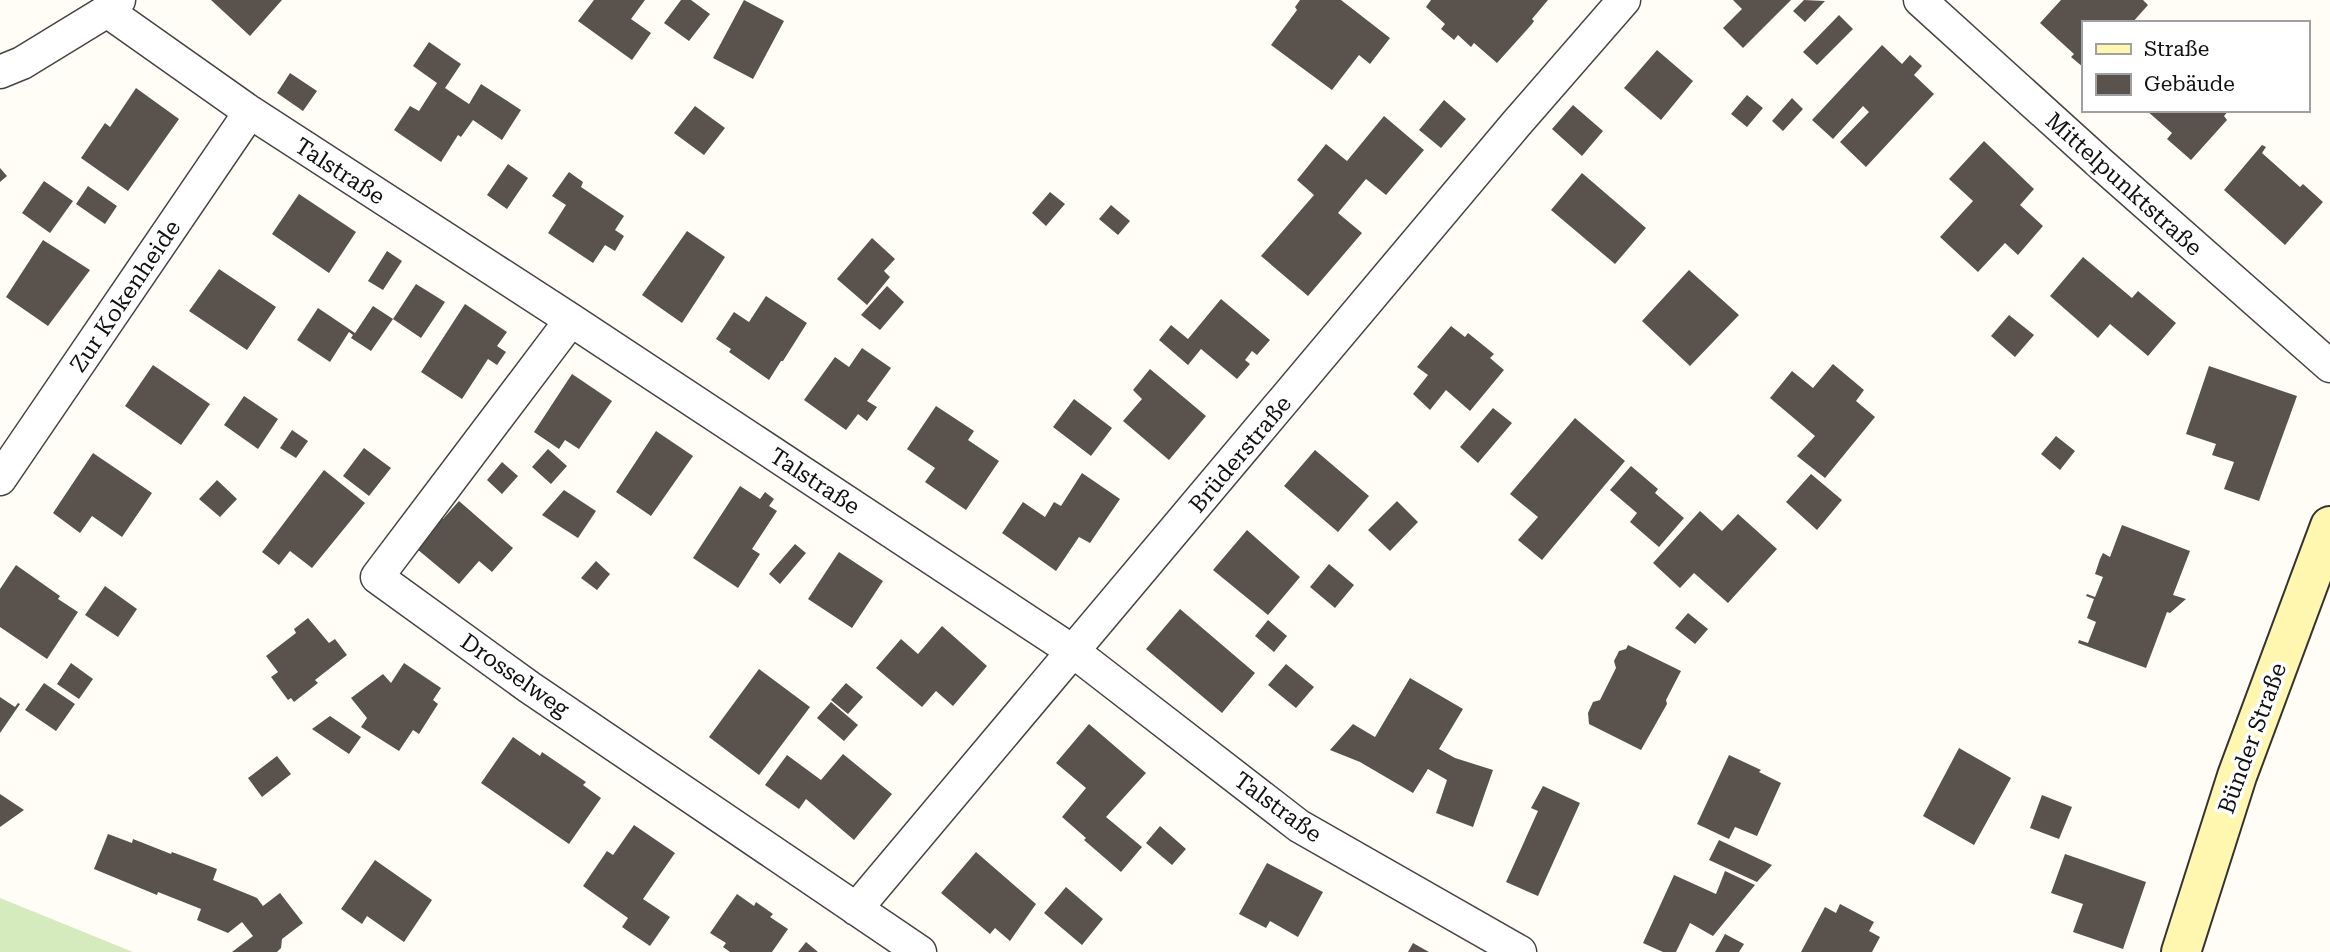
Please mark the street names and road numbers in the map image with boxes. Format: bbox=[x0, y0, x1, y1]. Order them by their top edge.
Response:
street label: Mittelpunktstraße bbox=[2040, 107, 2207, 262]
street label: Talstraße bbox=[290, 132, 390, 210]
street label: Zur Kokenheide bbox=[65, 215, 186, 377]
street label: Brüderstraße bbox=[1184, 390, 1297, 518]
street label: Talstraße bbox=[765, 442, 865, 520]
street label: Drosselweg bbox=[455, 628, 574, 723]
street label: Bünder Straße bbox=[2213, 659, 2292, 817]
street label: Talstraße bbox=[1229, 767, 1327, 848]

